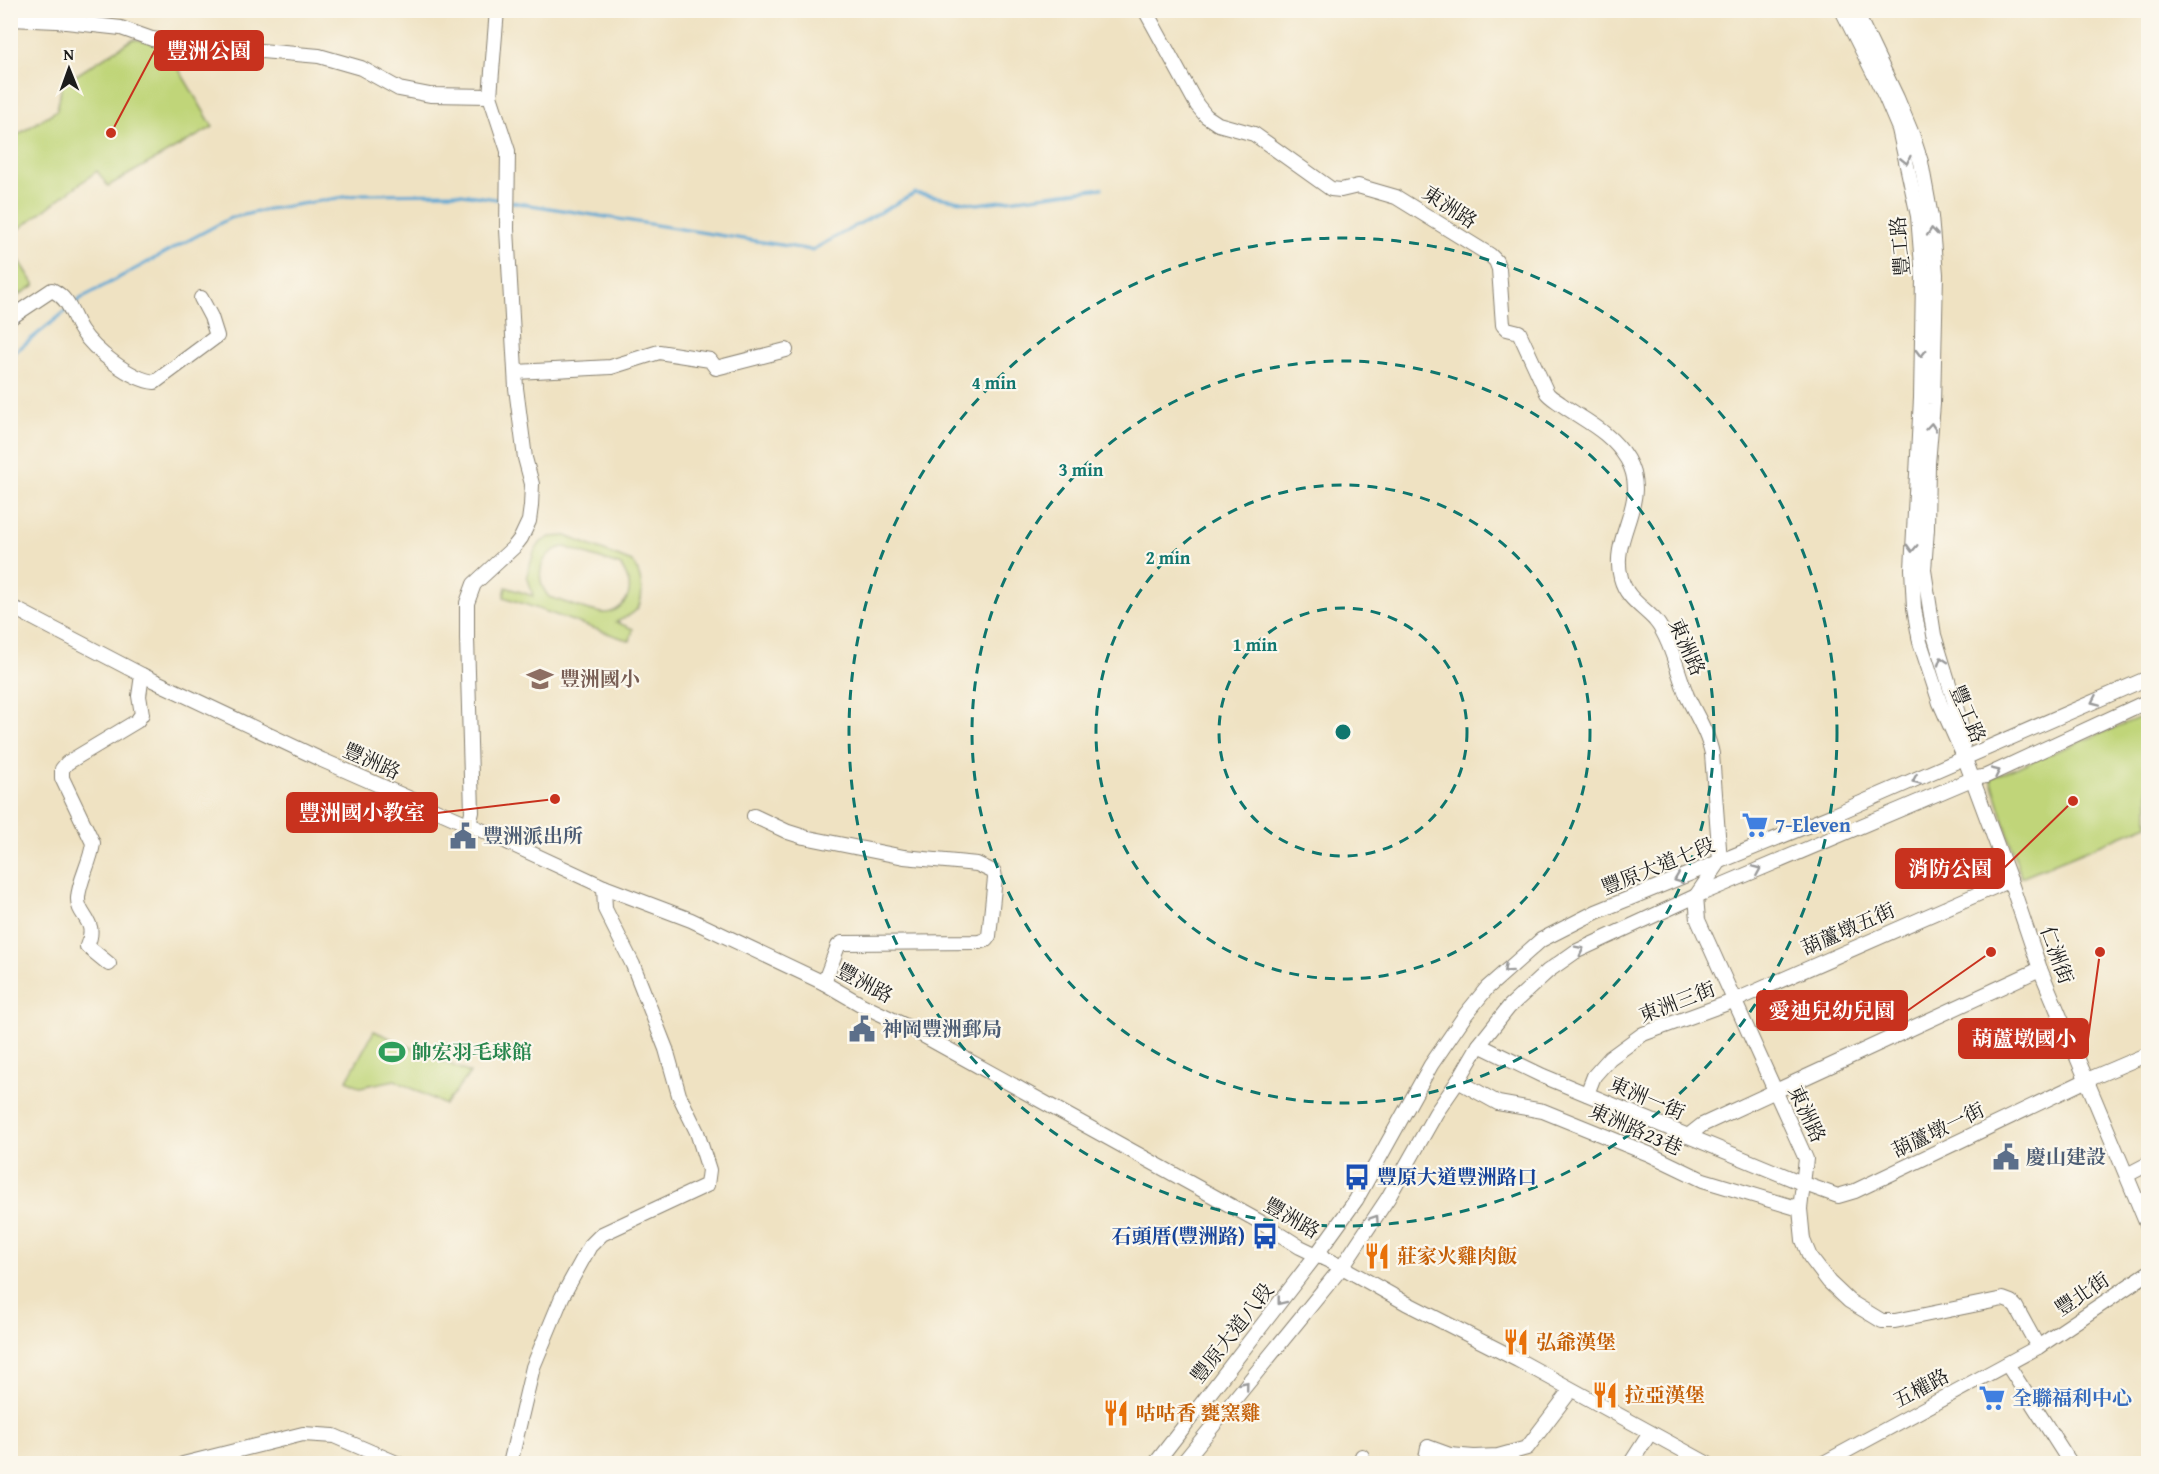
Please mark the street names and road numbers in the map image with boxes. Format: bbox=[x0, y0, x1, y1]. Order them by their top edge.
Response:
street label: 東洲路 bbox=[1417, 178, 1483, 235]
street label: 豐工路 bbox=[1882, 215, 1917, 277]
street label: 東洲路 bbox=[1662, 613, 1713, 680]
street label: 豐工路 bbox=[1943, 681, 1994, 747]
street label: 豐洲路 bbox=[339, 735, 406, 786]
street label: 豐原大道七段 bbox=[1597, 830, 1719, 901]
street label: 葫蘆墩五街 bbox=[1796, 895, 1899, 962]
street label: 仁洲街 bbox=[2034, 922, 2081, 988]
street label: 豐洲路 bbox=[832, 956, 899, 1009]
street label: 東洲三街 bbox=[1634, 974, 1719, 1029]
street label: 東洲一街 bbox=[1605, 1069, 1690, 1127]
street label: 東洲路 bbox=[1782, 1080, 1833, 1147]
street label: 東洲路23巷 bbox=[1585, 1095, 1687, 1162]
street label: 葫蘆墩一街 bbox=[1886, 1095, 1989, 1165]
street label: 豐洲路 bbox=[1259, 1190, 1325, 1245]
street label: 豐北街 bbox=[2049, 1265, 2115, 1322]
street label: 豐原大道八段 bbox=[1183, 1276, 1280, 1389]
street label: 五權路 bbox=[1887, 1361, 1954, 1414]

